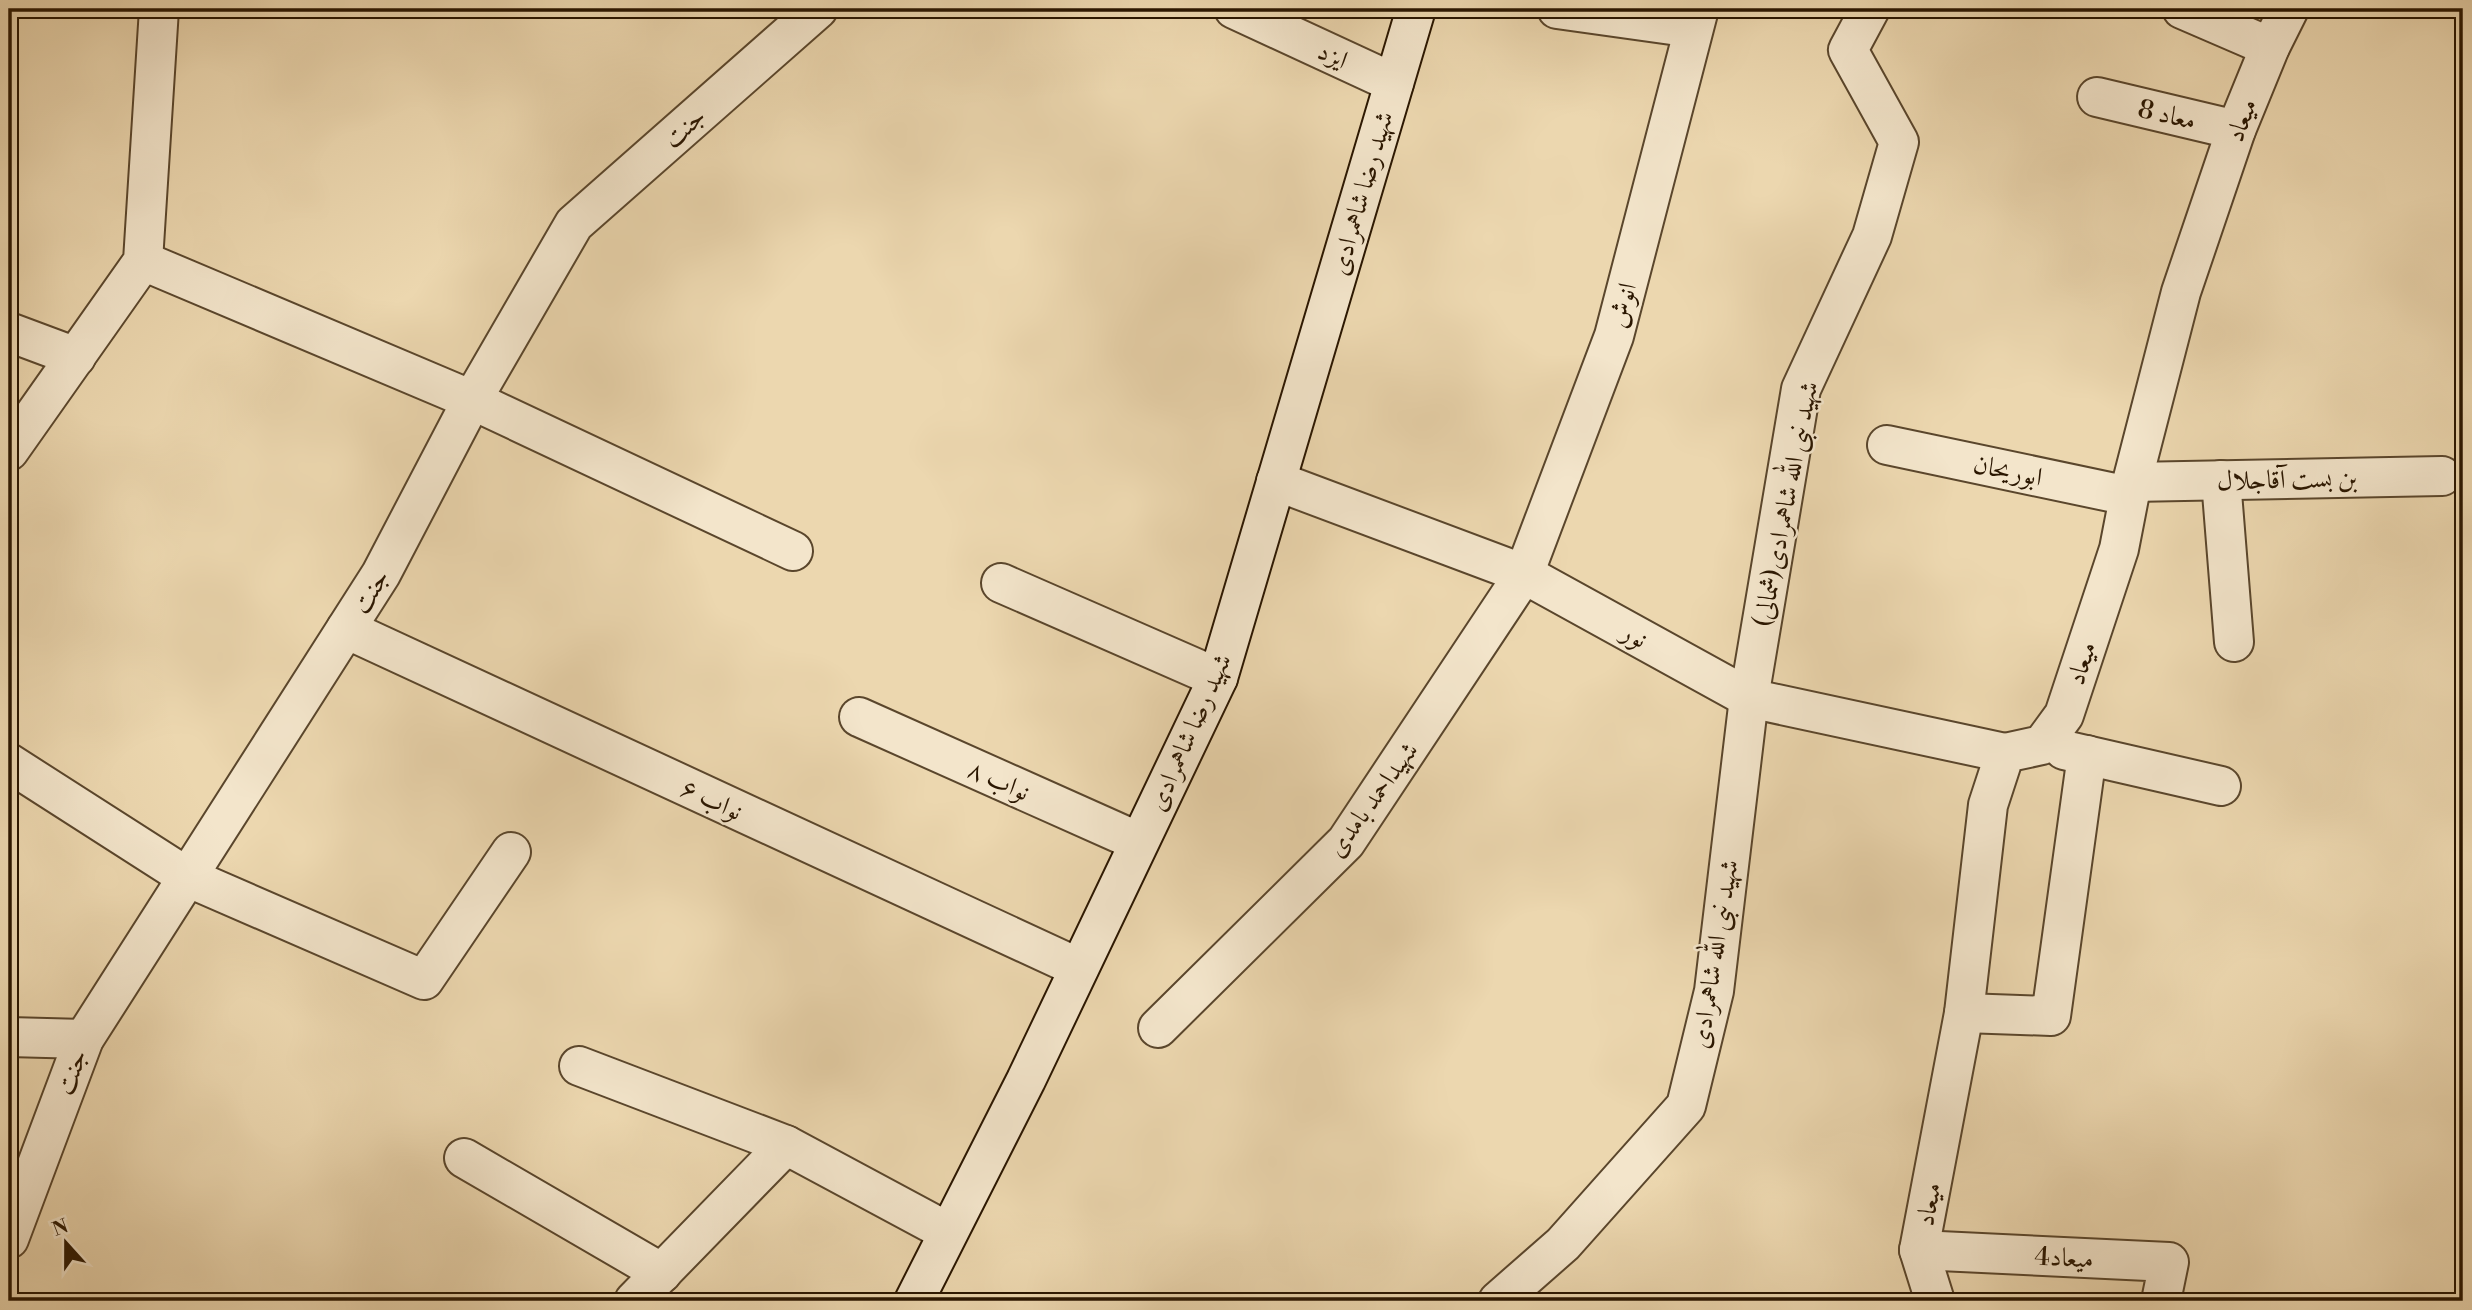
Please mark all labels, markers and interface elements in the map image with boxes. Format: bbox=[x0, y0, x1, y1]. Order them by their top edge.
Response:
street label: ایزد bbox=[1312, 35, 1353, 77]
street label: معاد 8 bbox=[2135, 93, 2199, 137]
street label: میعاد bbox=[2219, 94, 2265, 146]
street label: جنت bbox=[657, 100, 713, 155]
street label: شهید رضا شاهمرادی bbox=[1323, 108, 1401, 279]
street label: انوش bbox=[1602, 279, 1644, 331]
street label: شهید نبی الله شاهمرادی(شمالی) bbox=[1742, 378, 1827, 630]
street label: ابوریحان bbox=[1970, 448, 2045, 494]
street label: بن بست آقاجلال bbox=[2217, 463, 2358, 497]
street label: جنت bbox=[345, 563, 397, 620]
street label: نور bbox=[1614, 615, 1653, 656]
street label: میعاد bbox=[2060, 638, 2104, 689]
street label: شهید رضا شاهمرادی bbox=[1141, 649, 1239, 816]
street label: شهیداحمد بامدی bbox=[1320, 736, 1425, 864]
street label: نواب ۸ bbox=[963, 753, 1034, 809]
street label: نواب ۶ bbox=[676, 772, 747, 828]
street label: شهید نبی الله شاهمرادی bbox=[1679, 857, 1748, 1051]
street label: جنت bbox=[49, 1045, 95, 1100]
street label: میعاد bbox=[1909, 1180, 1949, 1229]
north arrow bbox=[32, 1208, 102, 1278]
text: N bbox=[49, 1214, 72, 1242]
street label: میعاد4 bbox=[2034, 1240, 2094, 1276]

